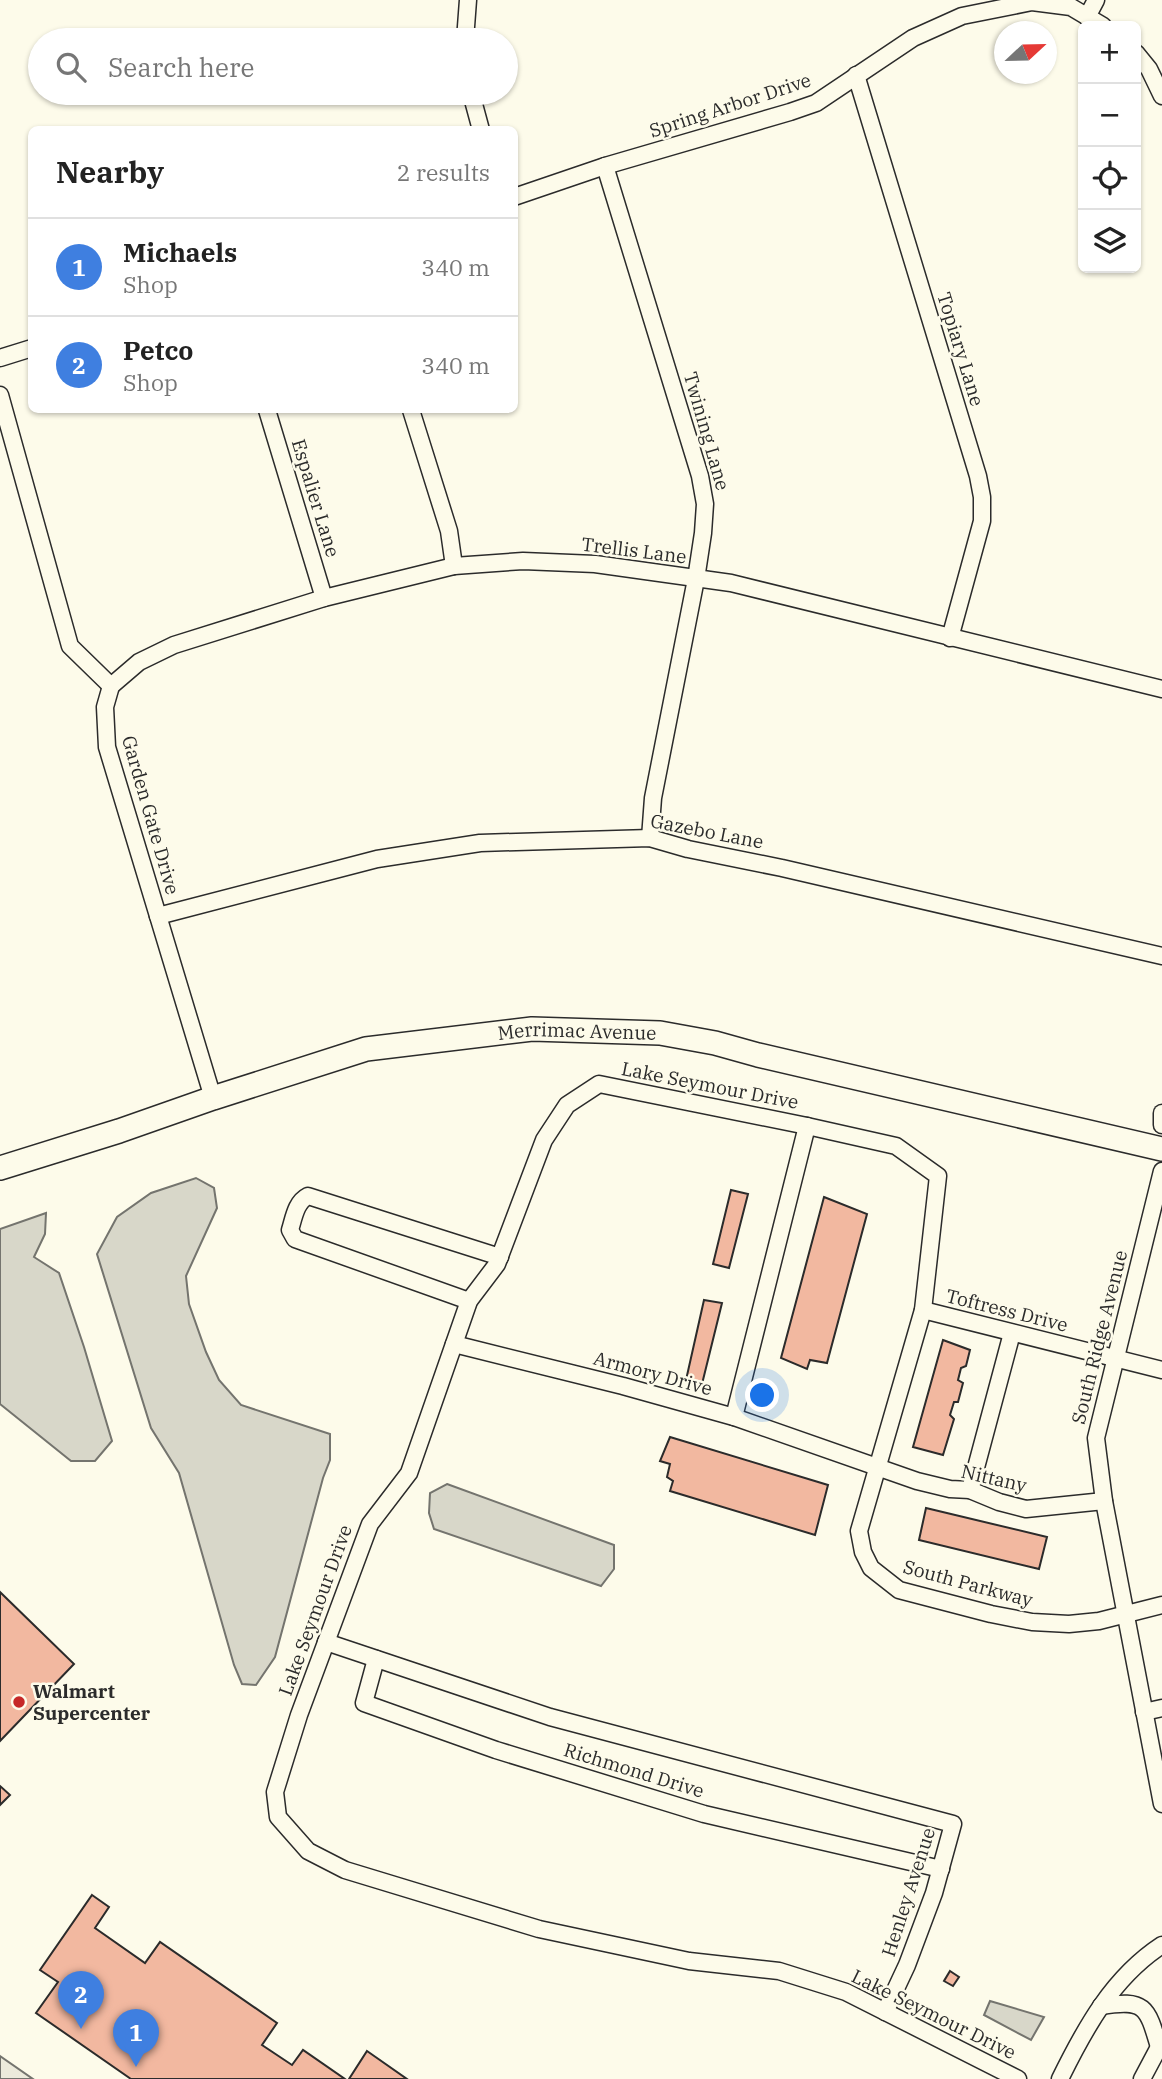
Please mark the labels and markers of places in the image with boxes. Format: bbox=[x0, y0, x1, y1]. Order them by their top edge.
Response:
place label: Walmart Supercenter bbox=[33, 1679, 151, 1725]
marker: Walmart Supercenter bbox=[11, 1694, 27, 1710]
pin: 2 bbox=[58, 1971, 104, 2029]
pin: 1 bbox=[113, 2009, 159, 2067]

